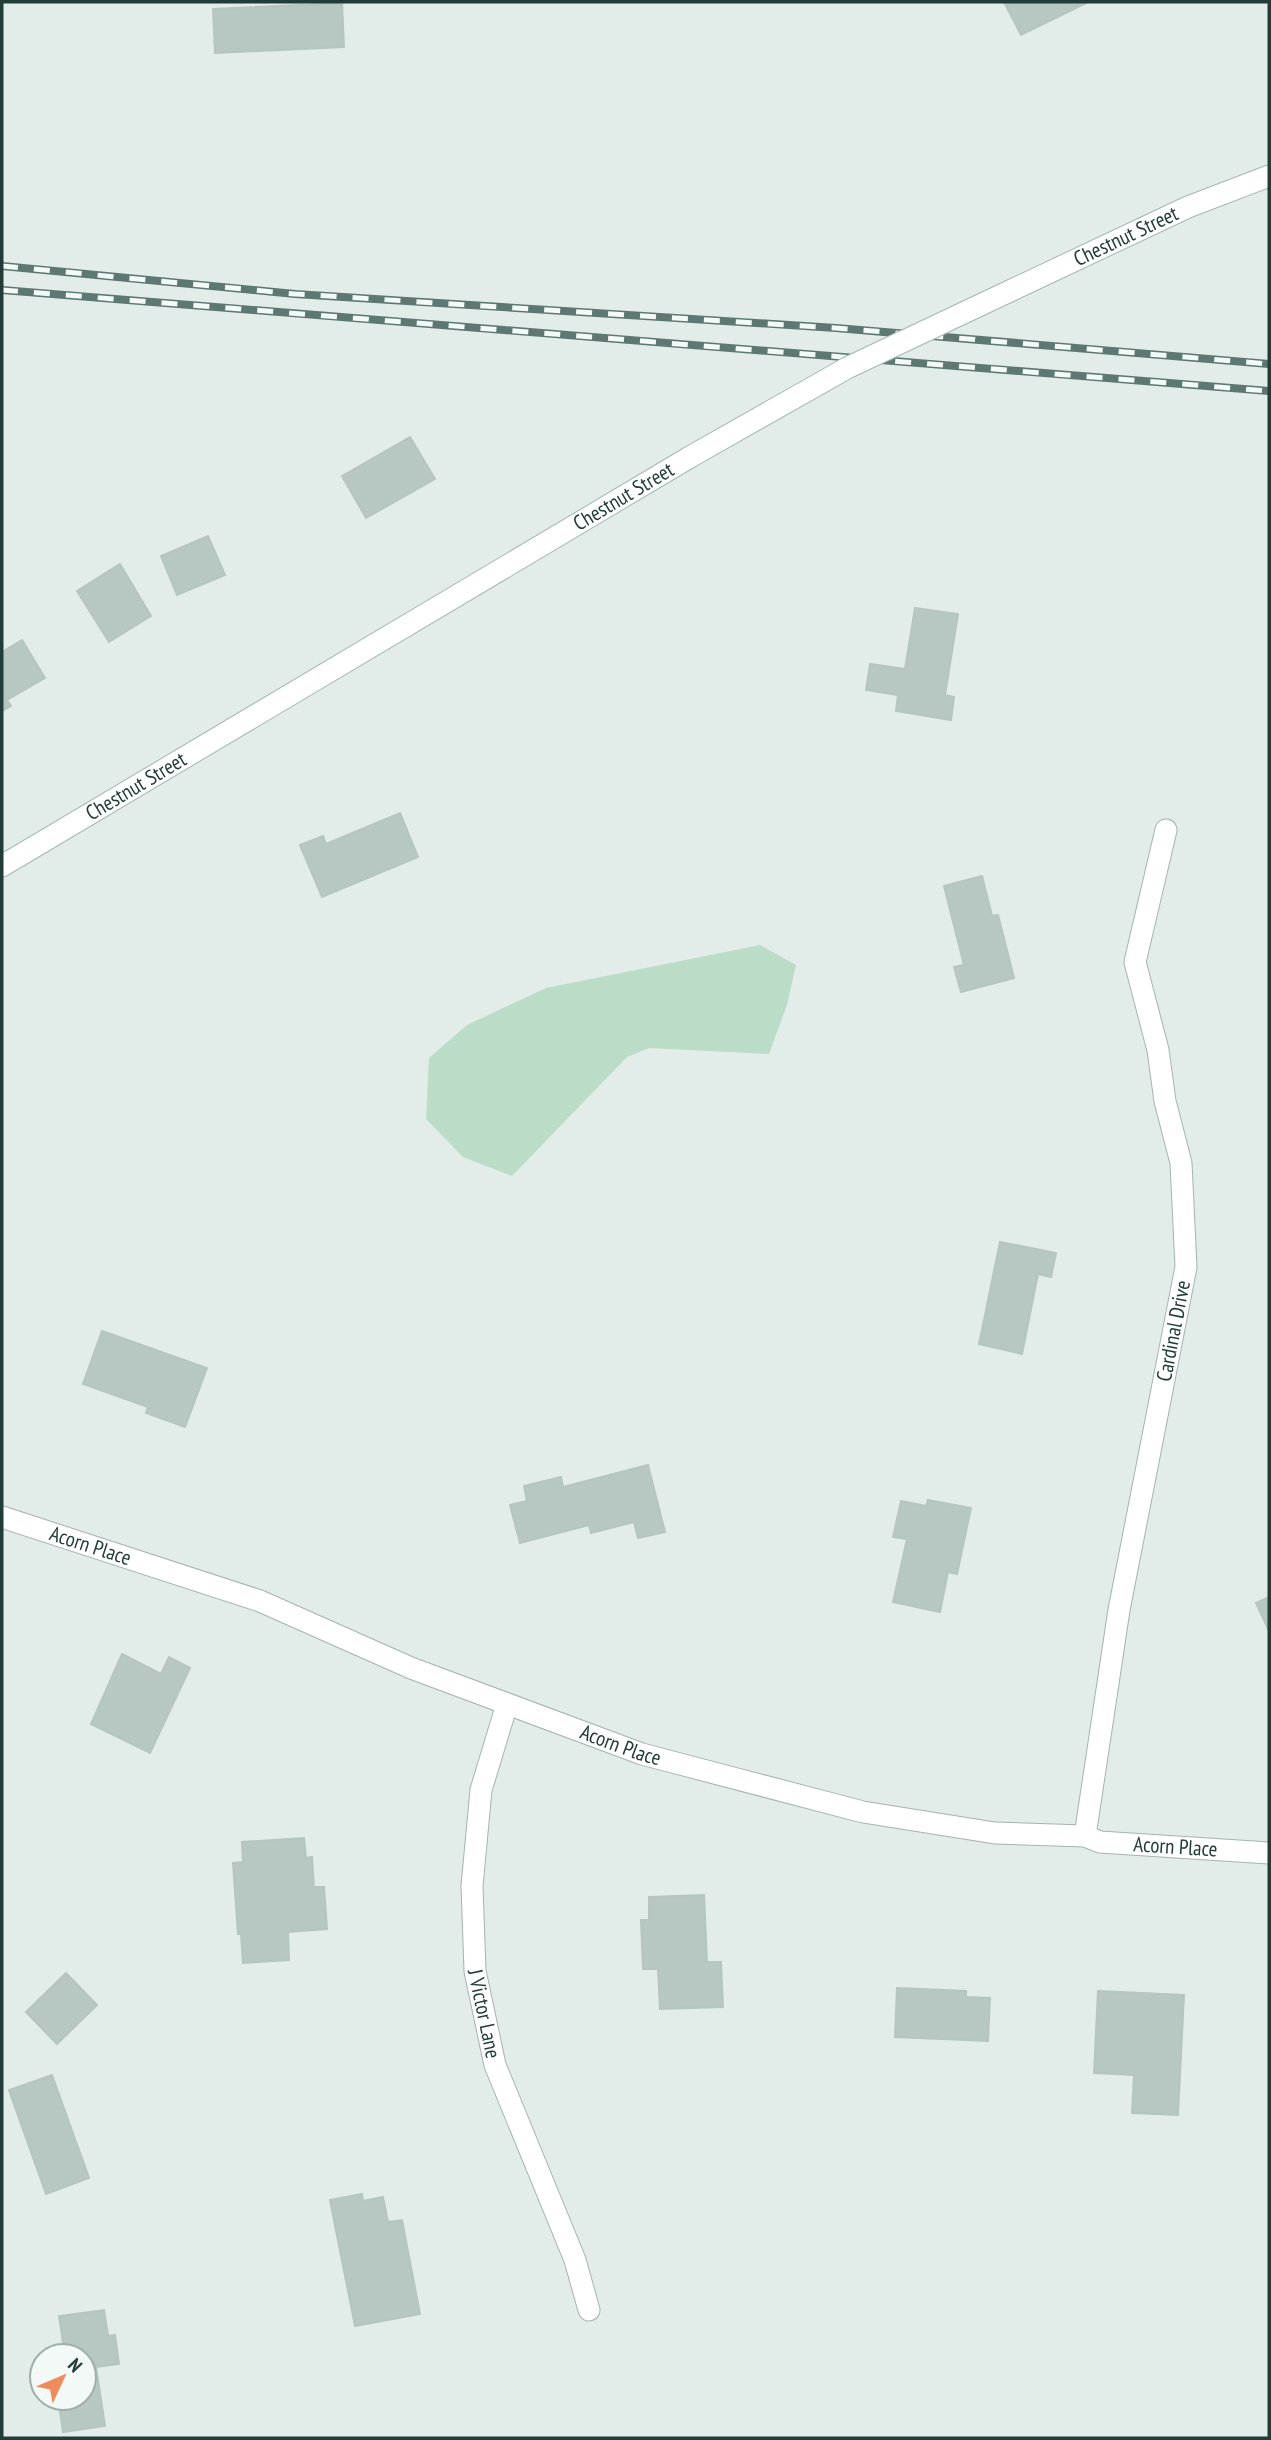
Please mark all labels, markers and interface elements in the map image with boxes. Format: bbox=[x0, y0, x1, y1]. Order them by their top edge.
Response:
street label: Chestnut Street bbox=[1069, 199, 1183, 272]
street label: Chestnut Street bbox=[568, 456, 679, 536]
street label: Chestnut Street bbox=[81, 745, 191, 826]
street label: Cardinal Drive bbox=[1150, 1278, 1196, 1384]
street label: Acorn Place bbox=[46, 1519, 135, 1571]
street label: Acorn Place bbox=[577, 1718, 664, 1771]
street label: Acorn Place bbox=[1133, 1830, 1218, 1863]
street label: J Victor Lane bbox=[462, 1966, 507, 2061]
north arrow bbox=[28, 2342, 98, 2412]
text: N bbox=[63, 2353, 87, 2377]

